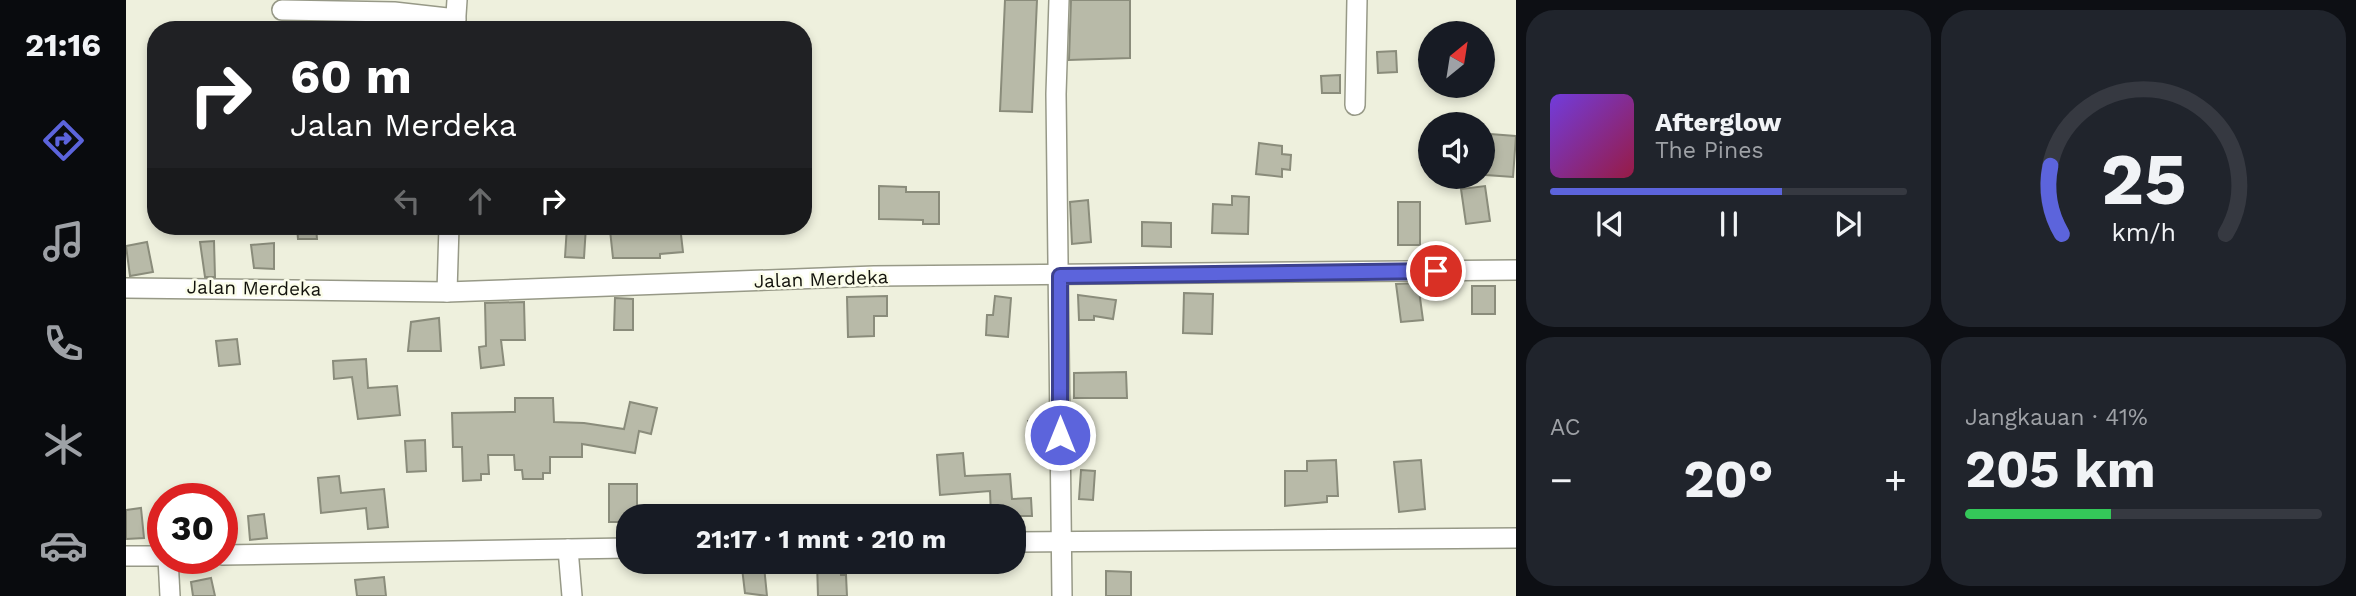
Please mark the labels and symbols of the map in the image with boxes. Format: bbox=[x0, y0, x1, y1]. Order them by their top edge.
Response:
north arrow bbox=[1418, 21, 1494, 98]
pin bbox=[1406, 241, 1466, 301]
street label: Jalan Merdeka bbox=[753, 265, 889, 293]
street label: Jalan Merdeka bbox=[186, 275, 322, 301]
position arrow bbox=[1023, 398, 1097, 472]
speed limit sign: 30 bbox=[147, 483, 238, 574]

